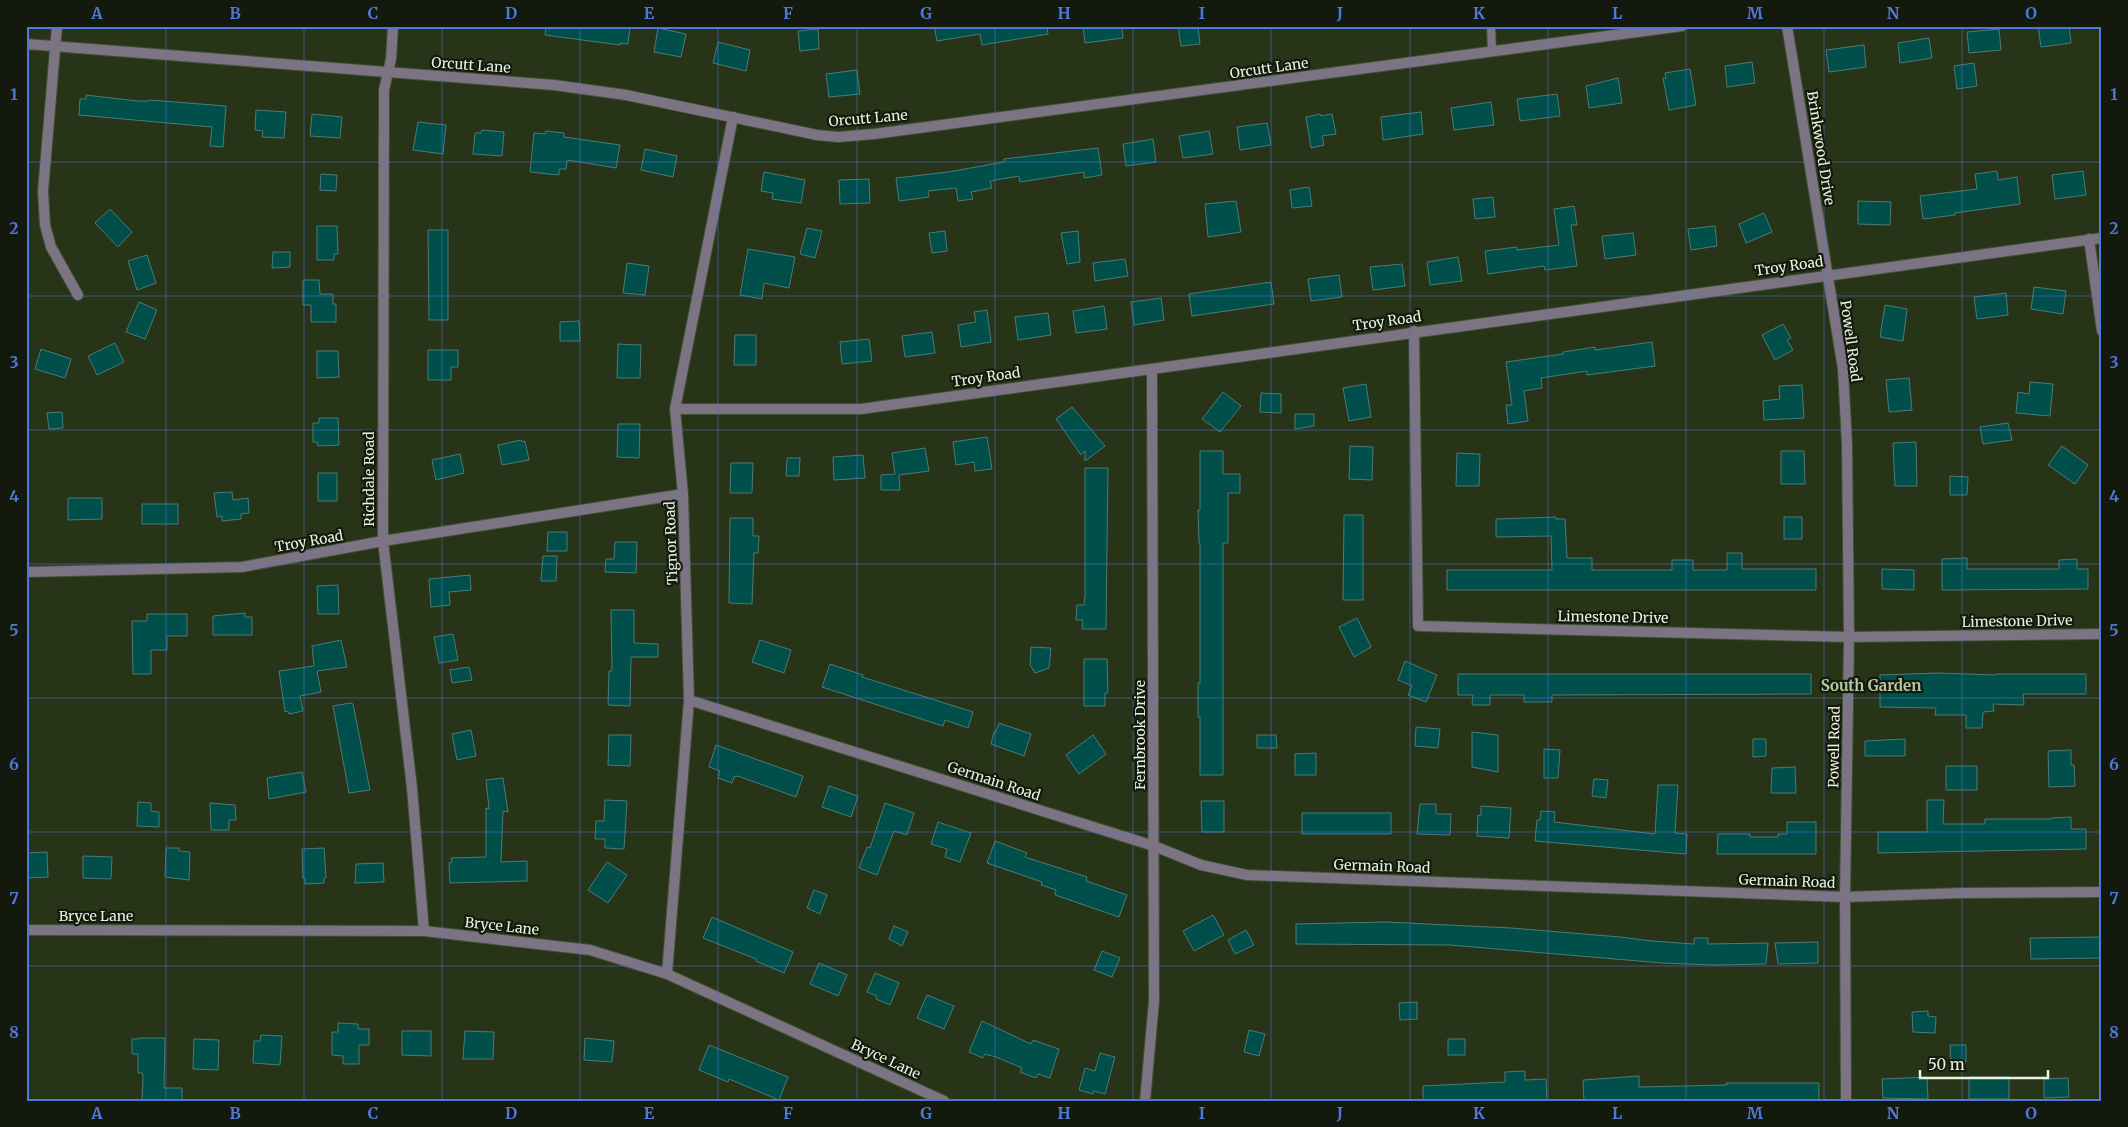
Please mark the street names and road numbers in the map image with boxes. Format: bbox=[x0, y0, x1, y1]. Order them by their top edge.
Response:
street label: Orcutt Lane bbox=[431, 53, 511, 77]
street label: Orcutt Lane bbox=[1228, 54, 1310, 82]
street label: Brinkwood Drive bbox=[1803, 90, 1839, 206]
street label: Orcutt Lane bbox=[828, 106, 908, 130]
street label: Troy Road bbox=[1754, 252, 1825, 280]
street label: Powell Road bbox=[1836, 299, 1866, 383]
street label: Troy Road bbox=[1352, 307, 1423, 335]
street label: Troy Road bbox=[951, 363, 1022, 391]
street label: Richdale Road bbox=[360, 431, 378, 527]
street label: Tignor Road bbox=[661, 500, 681, 585]
street label: Troy Road bbox=[273, 526, 345, 556]
street label: Limestone Drive bbox=[1557, 607, 1669, 627]
street label: Limestone Drive bbox=[1961, 611, 2073, 631]
street label: Fernbrook Drive bbox=[1131, 680, 1149, 790]
street label: Powell Road bbox=[1824, 705, 1844, 788]
street label: Germain Road bbox=[945, 758, 1043, 805]
street label: Germain Road bbox=[1333, 855, 1431, 877]
street label: Germain Road bbox=[1738, 870, 1836, 892]
street label: Bryce Lane bbox=[59, 907, 133, 925]
street label: Bryce Lane bbox=[464, 913, 540, 939]
street label: Bryce Lane bbox=[848, 1035, 924, 1083]

